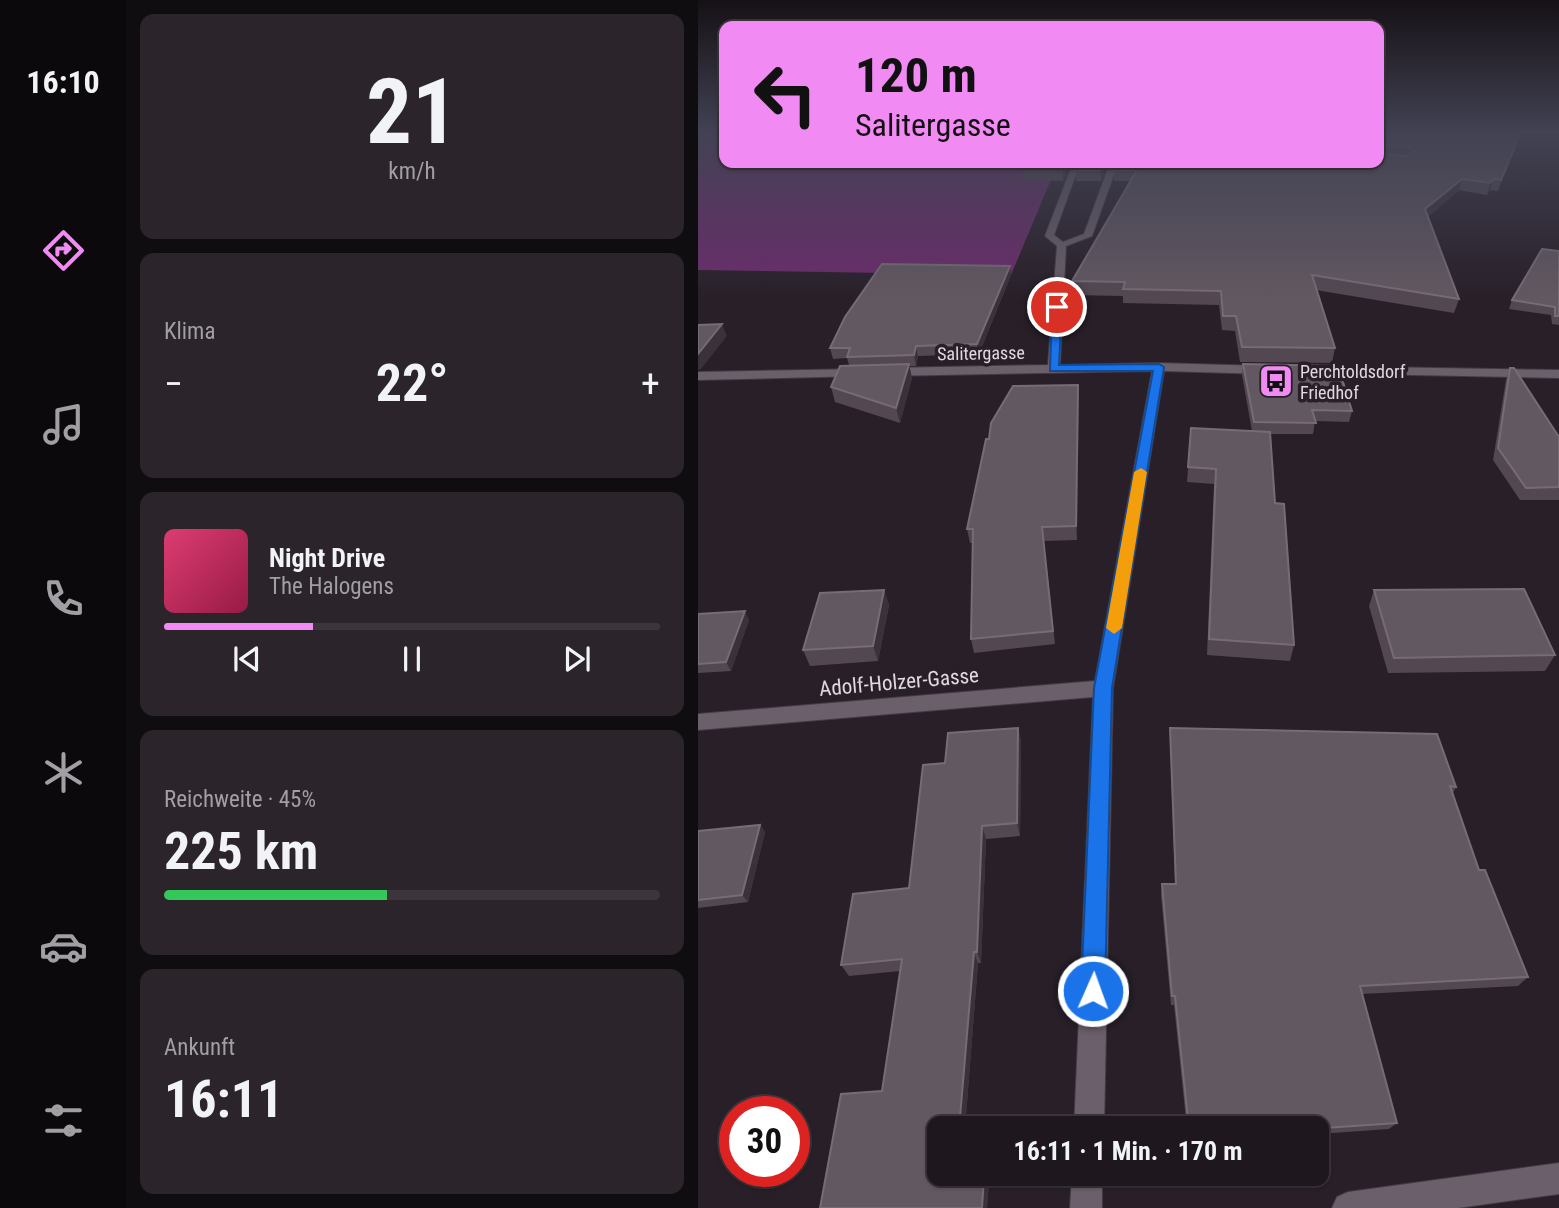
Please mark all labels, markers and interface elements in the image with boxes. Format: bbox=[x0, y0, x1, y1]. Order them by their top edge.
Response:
text: 120 m bbox=[855, 47, 977, 104]
icon: left bbox=[740, 49, 831, 140]
text: 21 bbox=[366, 59, 458, 165]
text: 16:10 bbox=[26, 63, 100, 101]
text: Salitergasse bbox=[855, 106, 1011, 144]
text: km/h bbox=[388, 158, 436, 185]
icon: directions bbox=[39, 226, 88, 275]
pin bbox=[1027, 277, 1087, 337]
icon: arrive bbox=[1038, 288, 1076, 326]
text: Klima bbox=[164, 318, 215, 345]
street label: Salitergasse bbox=[937, 342, 1025, 364]
text: 22° bbox=[376, 353, 448, 414]
place label: Perchtoldsdorf Friedhof bbox=[1300, 361, 1406, 403]
text: − bbox=[164, 362, 183, 406]
text: + bbox=[641, 362, 660, 406]
bus stop icon: Perchtoldsdorf Friedhof bbox=[1257, 362, 1295, 400]
icon: music bbox=[39, 400, 88, 449]
text: Night Drive bbox=[269, 543, 385, 573]
text: The Halogens bbox=[269, 573, 394, 600]
icon: phone bbox=[39, 574, 88, 623]
icon: previous bbox=[228, 640, 266, 678]
icon: pause bbox=[393, 640, 431, 678]
icon: next bbox=[558, 640, 596, 678]
street label: Adolf-Holzer-Gasse bbox=[818, 663, 980, 701]
icon: climate bbox=[39, 748, 88, 797]
text: Reichweite · 45% bbox=[164, 786, 316, 813]
text: 225 km bbox=[164, 821, 318, 882]
icon: car bbox=[39, 922, 88, 971]
position arrow bbox=[1056, 954, 1130, 1028]
text: Ankunft bbox=[164, 1034, 235, 1061]
text: 16:11 bbox=[164, 1069, 283, 1130]
icon: filters bbox=[39, 1096, 88, 1145]
speed limit sign: 30 bbox=[719, 1096, 810, 1187]
text: 16:11 · 1 Min. · 170 m bbox=[1014, 1136, 1242, 1166]

